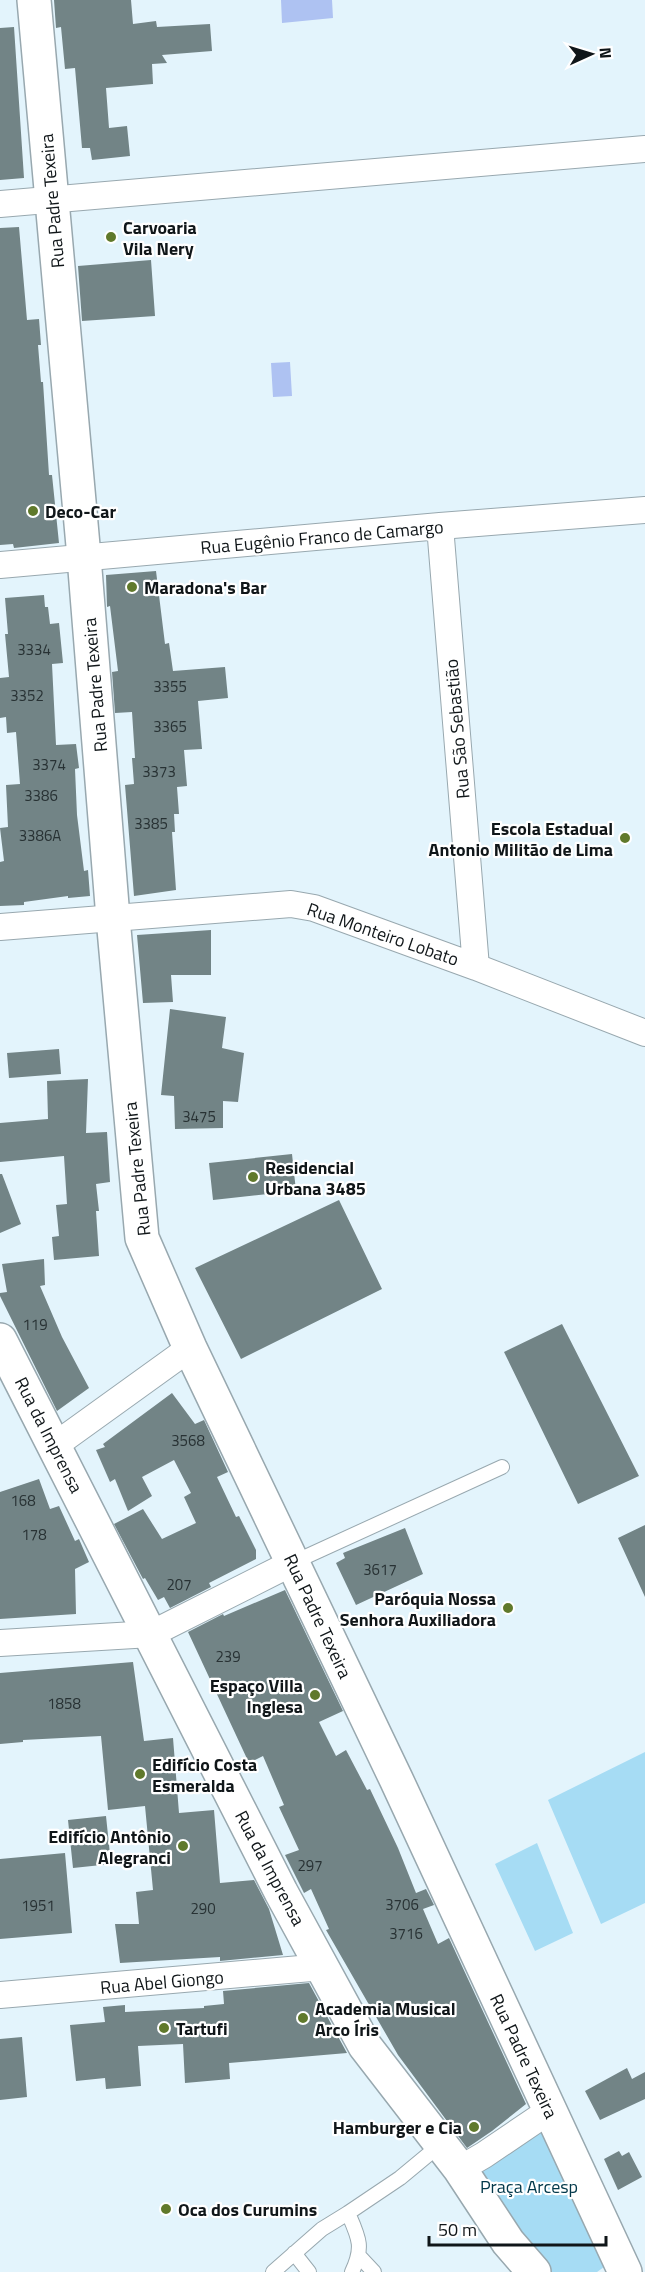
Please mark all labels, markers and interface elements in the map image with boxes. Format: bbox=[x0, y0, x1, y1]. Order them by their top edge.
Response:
north arrow bbox=[561, 24, 621, 84]
text: N bbox=[594, 47, 618, 59]
street label: Rua Padre Texeira bbox=[33, 133, 71, 269]
place label: Carvoaria Vila Nery bbox=[123, 214, 197, 262]
marker: Carvoaria Vila Nery bbox=[104, 230, 118, 244]
place label: Deco-Car bbox=[45, 498, 117, 525]
marker: Deco-Car bbox=[26, 504, 40, 518]
street label: Rua Eugênio Franco de Camargo bbox=[199, 513, 445, 561]
place label: Maradona's Bar bbox=[144, 574, 267, 601]
marker: Maradona's Bar bbox=[125, 580, 139, 594]
street label: Rua Padre Texeira bbox=[76, 617, 114, 753]
house number: 3334 bbox=[17, 638, 51, 661]
street label: Rua São Sebastião bbox=[437, 658, 477, 800]
house number: 3355 bbox=[153, 675, 187, 698]
house number: 3352 bbox=[10, 684, 44, 707]
house number: 3365 bbox=[153, 715, 187, 738]
house number: 3374 bbox=[32, 753, 66, 776]
house number: 3373 bbox=[142, 760, 176, 783]
house number: 3386 bbox=[24, 784, 58, 807]
house number: 3385 bbox=[134, 812, 168, 835]
place label: Escola Estadual Antonio Militão de Lima bbox=[429, 815, 613, 863]
house number: 3386A bbox=[19, 824, 61, 847]
marker: Escola Estadual Antonio Militão de Lima bbox=[618, 831, 632, 845]
street label: Rua Monteiro Lobato bbox=[303, 895, 463, 973]
street label: Rua Padre Texeira bbox=[117, 1101, 157, 1237]
house number: 3475 bbox=[182, 1105, 216, 1128]
place label: Residencial Urbana 3485 bbox=[265, 1154, 366, 1202]
marker: Residencial Urbana 3485 bbox=[246, 1170, 260, 1184]
house number: 119 bbox=[22, 1313, 48, 1336]
street label: Rua da Imprensa bbox=[8, 1372, 90, 1498]
house number: 3568 bbox=[171, 1429, 205, 1452]
house number: 168 bbox=[10, 1489, 36, 1512]
house number: 178 bbox=[21, 1523, 47, 1546]
street label: Rua Padre Texeira bbox=[277, 1549, 359, 1683]
house number: 3617 bbox=[363, 1558, 397, 1581]
house number: 207 bbox=[166, 1573, 192, 1596]
place label: Paróquia Nossa Senhora Auxiliadora bbox=[340, 1585, 496, 1633]
marker: Paróquia Nossa Senhora Auxiliadora bbox=[501, 1601, 515, 1615]
house number: 239 bbox=[215, 1645, 241, 1668]
place label: Espaço Villa Inglesa bbox=[210, 1672, 303, 1720]
marker: Espaço Villa Inglesa bbox=[308, 1688, 322, 1702]
house number: 1858 bbox=[47, 1692, 81, 1715]
place label: Edifício Costa Esmeralda bbox=[152, 1751, 257, 1799]
marker: Edifício Costa Esmeralda bbox=[133, 1767, 147, 1781]
street label: Rua da Imprensa bbox=[228, 1805, 312, 1931]
place label: Edifício Antônio Alegranci bbox=[48, 1823, 171, 1871]
marker: Edifício Antônio Alegranci bbox=[176, 1839, 190, 1853]
house number: 297 bbox=[297, 1854, 323, 1877]
house number: 3706 bbox=[385, 1893, 419, 1916]
house number: 1951 bbox=[21, 1894, 55, 1917]
house number: 290 bbox=[190, 1897, 216, 1920]
house number: 3716 bbox=[389, 1922, 423, 1945]
street label: Rua Abel Giongo bbox=[99, 1963, 225, 2001]
street label: Rua Padre Texeira bbox=[483, 1989, 565, 2123]
place label: Academia Musical Arco Íris bbox=[315, 1995, 456, 2043]
marker: Academia Musical Arco Íris bbox=[296, 2011, 310, 2025]
place label: Tartufi bbox=[176, 2015, 228, 2042]
marker: Tartufi bbox=[157, 2021, 171, 2035]
place label: Hamburger e Cia bbox=[333, 2114, 462, 2141]
marker: Hamburger e Cia bbox=[467, 2120, 481, 2134]
park label: Praça Arcesp bbox=[480, 2173, 578, 2200]
place label: Oca dos Curumins bbox=[178, 2196, 317, 2223]
marker: Oca dos Curumins bbox=[159, 2202, 173, 2216]
scale bar bbox=[429, 2209, 606, 2247]
text: 50 m bbox=[438, 2216, 477, 2243]

